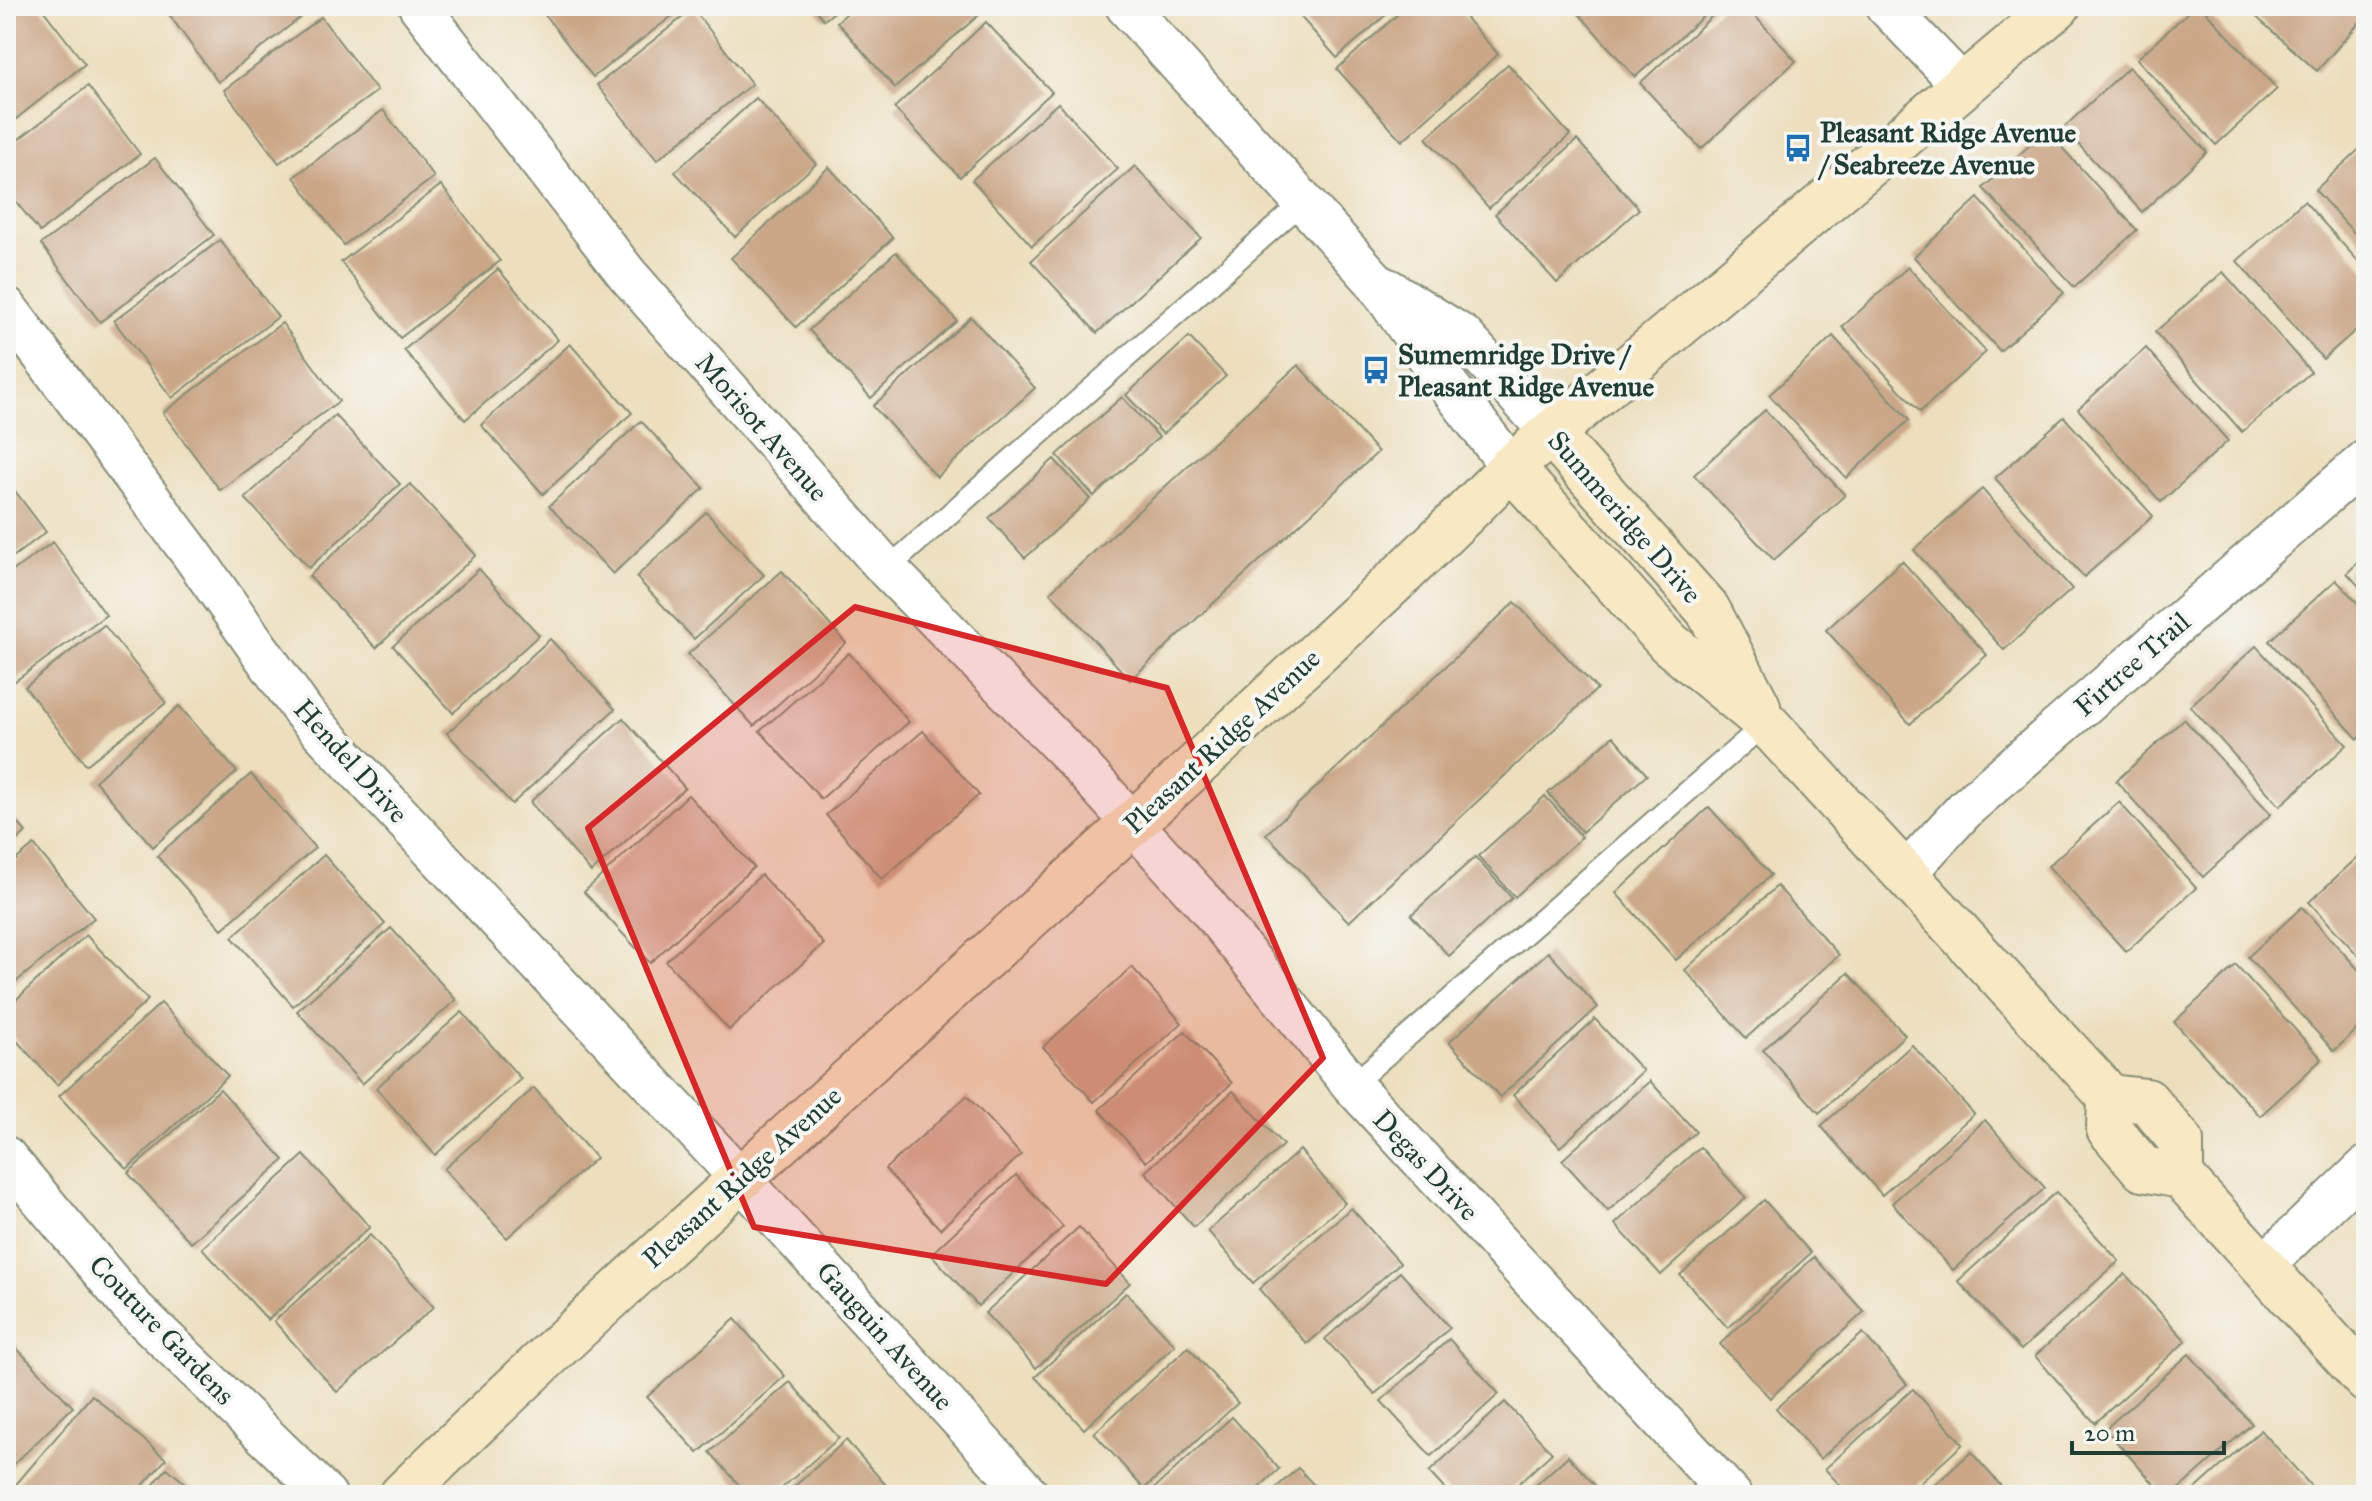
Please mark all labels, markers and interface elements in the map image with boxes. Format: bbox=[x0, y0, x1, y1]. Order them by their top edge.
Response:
place label: Pleasant Ridge Avenue / Seabreeze Avenue bbox=[1817, 115, 2076, 182]
bus stop icon: Pleasant Ridge Avenue / Seabreeze Avenue bbox=[1783, 133, 1813, 163]
place label: Sumemridge Drive / Pleasant Ridge Avenue bbox=[1398, 337, 1654, 404]
street label: Morisot Avenue bbox=[688, 346, 836, 508]
bus stop icon: Sumemridge Drive / Pleasant Ridge Avenue bbox=[1361, 355, 1391, 385]
street label: Summeridge Drive bbox=[1541, 424, 1709, 610]
street label: Firtree Trail bbox=[2067, 604, 2197, 724]
street label: Pleasant Ridge Avenue bbox=[1116, 641, 1328, 841]
street label: Hendel Drive bbox=[286, 692, 416, 830]
street label: Pleasant Ridge Avenue bbox=[635, 1078, 849, 1276]
street label: Degas Drive bbox=[1366, 1102, 1486, 1228]
street label: Couture Gardens bbox=[82, 1248, 242, 1412]
street label: Gauguin Avenue bbox=[809, 1254, 961, 1418]
scale bar bbox=[2072, 1405, 2224, 1455]
text: 20 m bbox=[2084, 1418, 2135, 1448]

